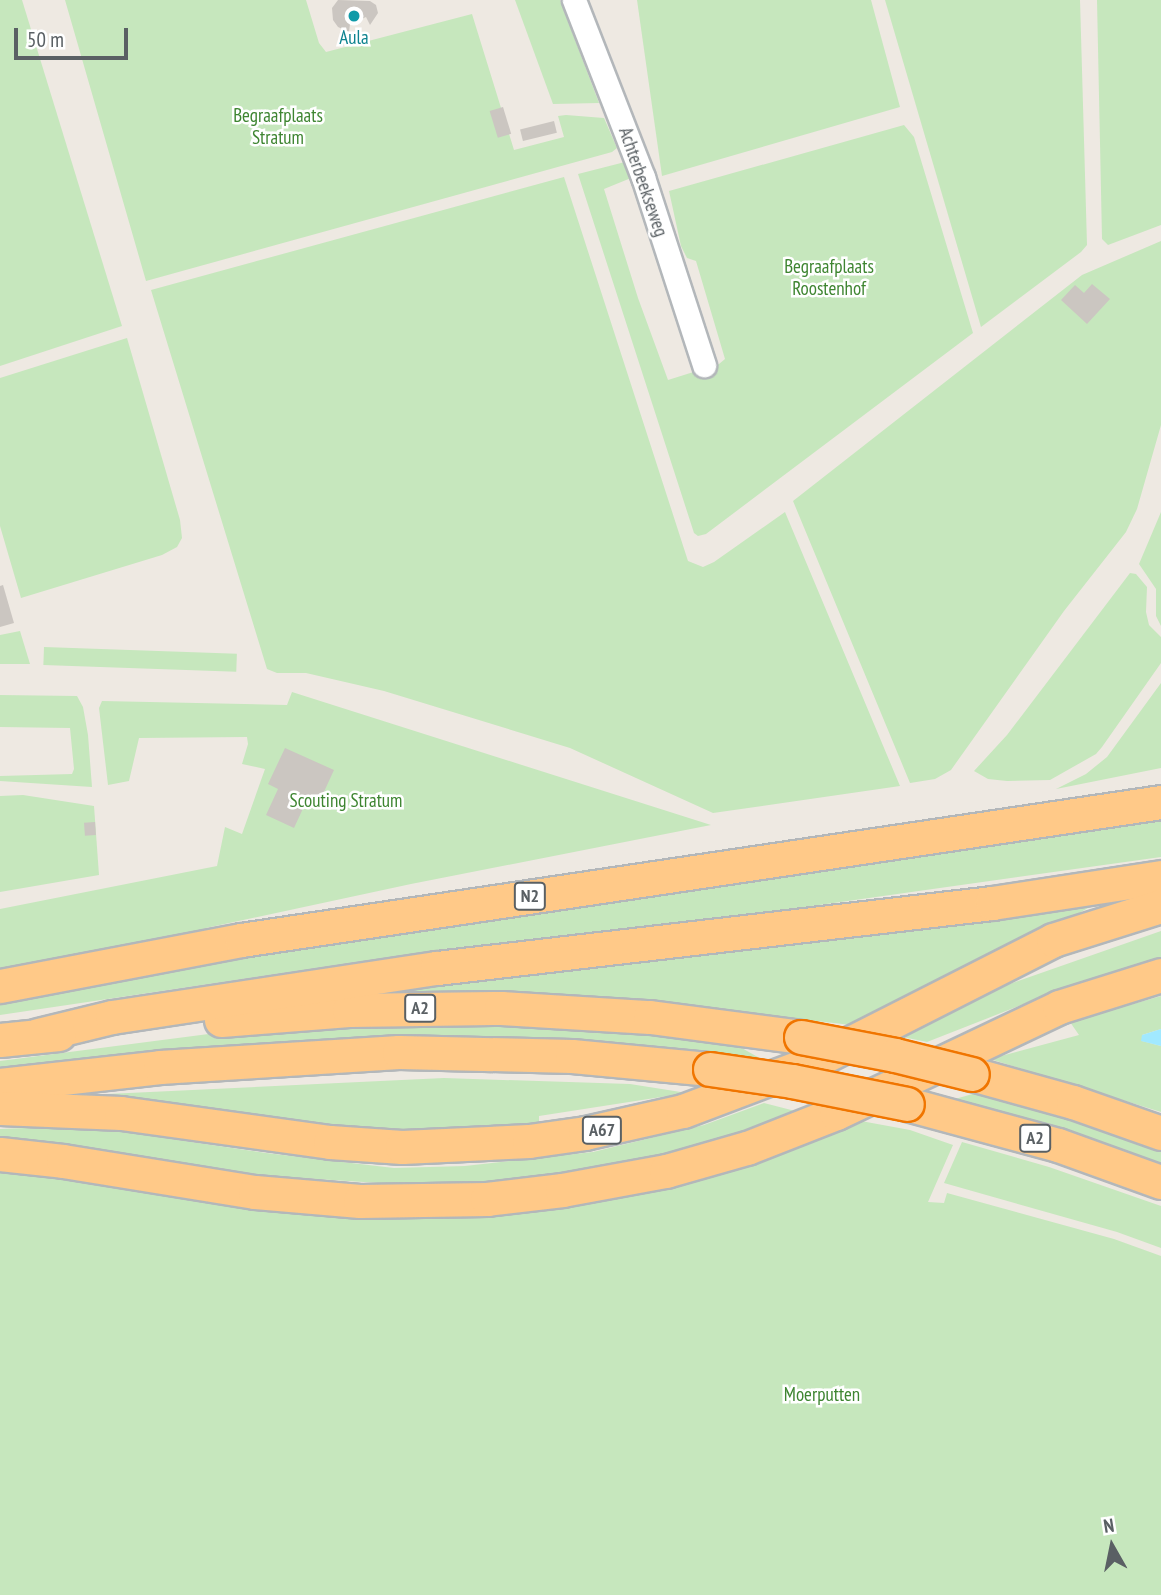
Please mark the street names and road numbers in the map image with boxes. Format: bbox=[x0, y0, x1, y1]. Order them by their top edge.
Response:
street label: Achterbeekseweg bbox=[614, 124, 672, 240]
road number: N2 bbox=[512, 882, 548, 911]
road number: A2 bbox=[402, 993, 438, 1023]
road number: A67 bbox=[581, 1115, 623, 1144]
road number: A2 bbox=[1018, 1124, 1052, 1153]

